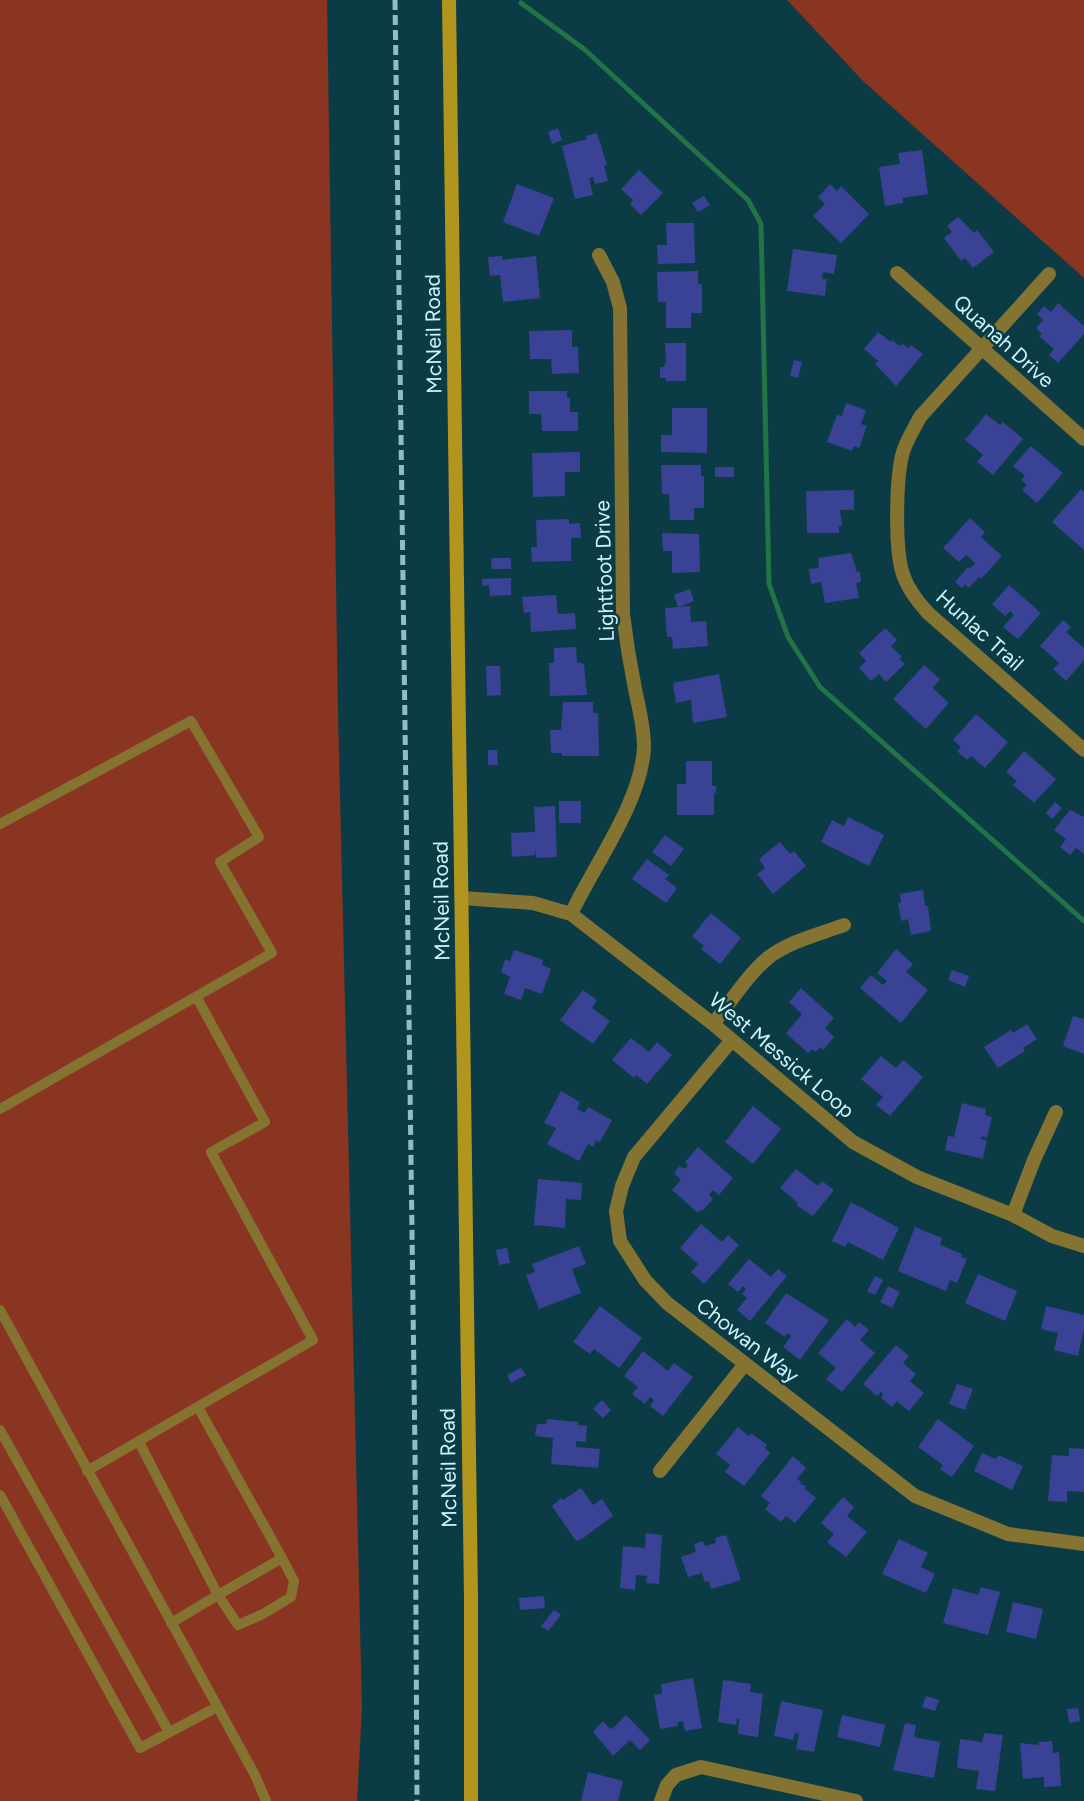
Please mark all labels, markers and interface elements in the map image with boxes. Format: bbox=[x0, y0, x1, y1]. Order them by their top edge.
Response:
street label: McNeil Road bbox=[419, 274, 447, 394]
street label: Quanah Drive bbox=[949, 289, 1059, 393]
street label: Lightfoot Drive bbox=[589, 500, 619, 642]
street label: Hunlac Trail bbox=[931, 584, 1029, 676]
street label: McNeil Road bbox=[427, 841, 455, 961]
street label: West Messick Loop bbox=[704, 987, 860, 1123]
street label: Chowan Way bbox=[692, 1292, 804, 1388]
street label: McNeil Road bbox=[434, 1408, 462, 1528]

